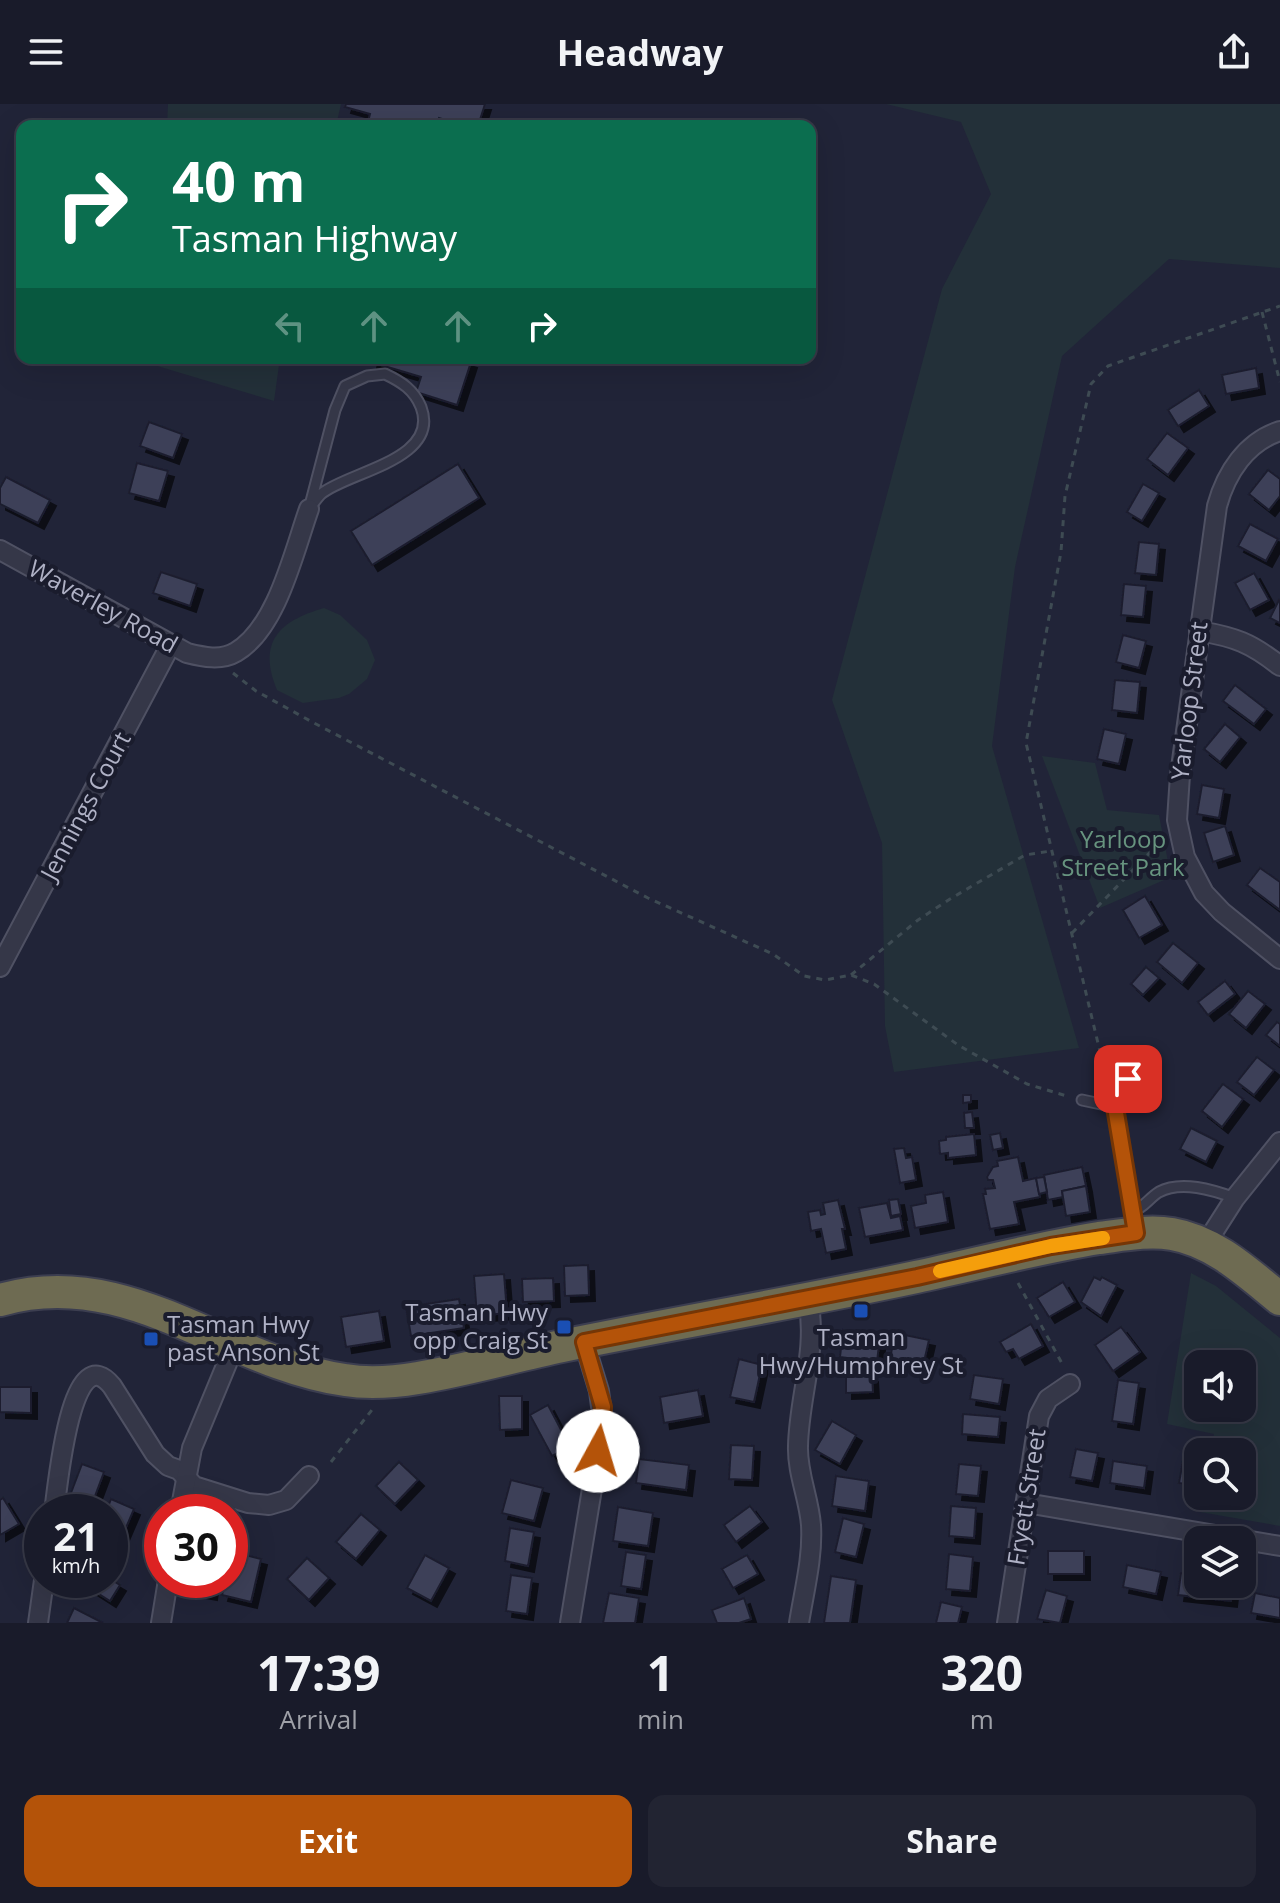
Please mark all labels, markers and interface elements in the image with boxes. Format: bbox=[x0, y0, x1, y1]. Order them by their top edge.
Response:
text: Headway bbox=[557, 28, 723, 77]
icon: menu bbox=[24, 30, 68, 74]
icon: share bbox=[1212, 30, 1256, 74]
text: 40 m bbox=[172, 142, 306, 218]
icon: right bbox=[40, 152, 144, 256]
text: Tasman Highway bbox=[172, 214, 457, 263]
icon: left bbox=[268, 304, 312, 348]
icon: ahead bbox=[352, 304, 396, 348]
icon: ahead bbox=[436, 304, 480, 348]
icon: right bbox=[520, 304, 564, 348]
street label: Waverley Road bbox=[23, 551, 184, 660]
street label: Yarloop Street bbox=[1162, 620, 1215, 782]
street label: Jennings Court bbox=[31, 725, 138, 887]
park label: Yarloop Street Park bbox=[1061, 822, 1185, 883]
pin bbox=[1094, 1045, 1162, 1113]
icon: arrive bbox=[1106, 1057, 1150, 1101]
place label: Tasman Hwy opp Craig St bbox=[405, 1295, 549, 1356]
marker: Tasman Hwy/Humphrey St bbox=[852, 1302, 870, 1320]
place label: Tasman Hwy past Anson St bbox=[167, 1307, 320, 1368]
marker: Tasman Hwy opp Craig St bbox=[555, 1318, 573, 1336]
place label: Tasman Hwy/Humphrey St bbox=[759, 1320, 963, 1381]
marker: Tasman Hwy past Anson St bbox=[142, 1330, 160, 1348]
map controls bbox=[1184, 1350, 1256, 1598]
button: sound bbox=[1184, 1350, 1256, 1422]
position arrow bbox=[556, 1409, 640, 1493]
street label: Fryett Street bbox=[998, 1426, 1053, 1568]
button: search bbox=[1184, 1438, 1256, 1510]
speed limit sign: 30 bbox=[144, 1494, 248, 1598]
text: 21 bbox=[53, 1508, 99, 1563]
button: layers bbox=[1184, 1526, 1256, 1598]
text: km/h bbox=[52, 1552, 100, 1579]
text: 17:39 bbox=[257, 1640, 380, 1705]
text: 1 bbox=[647, 1640, 674, 1705]
text: 320 bbox=[941, 1640, 1023, 1705]
text: Arrival bbox=[279, 1701, 358, 1737]
text: min bbox=[637, 1701, 684, 1737]
text: m bbox=[970, 1701, 994, 1737]
button: Exit bbox=[24, 1795, 632, 1887]
button: Share bbox=[648, 1795, 1256, 1887]

